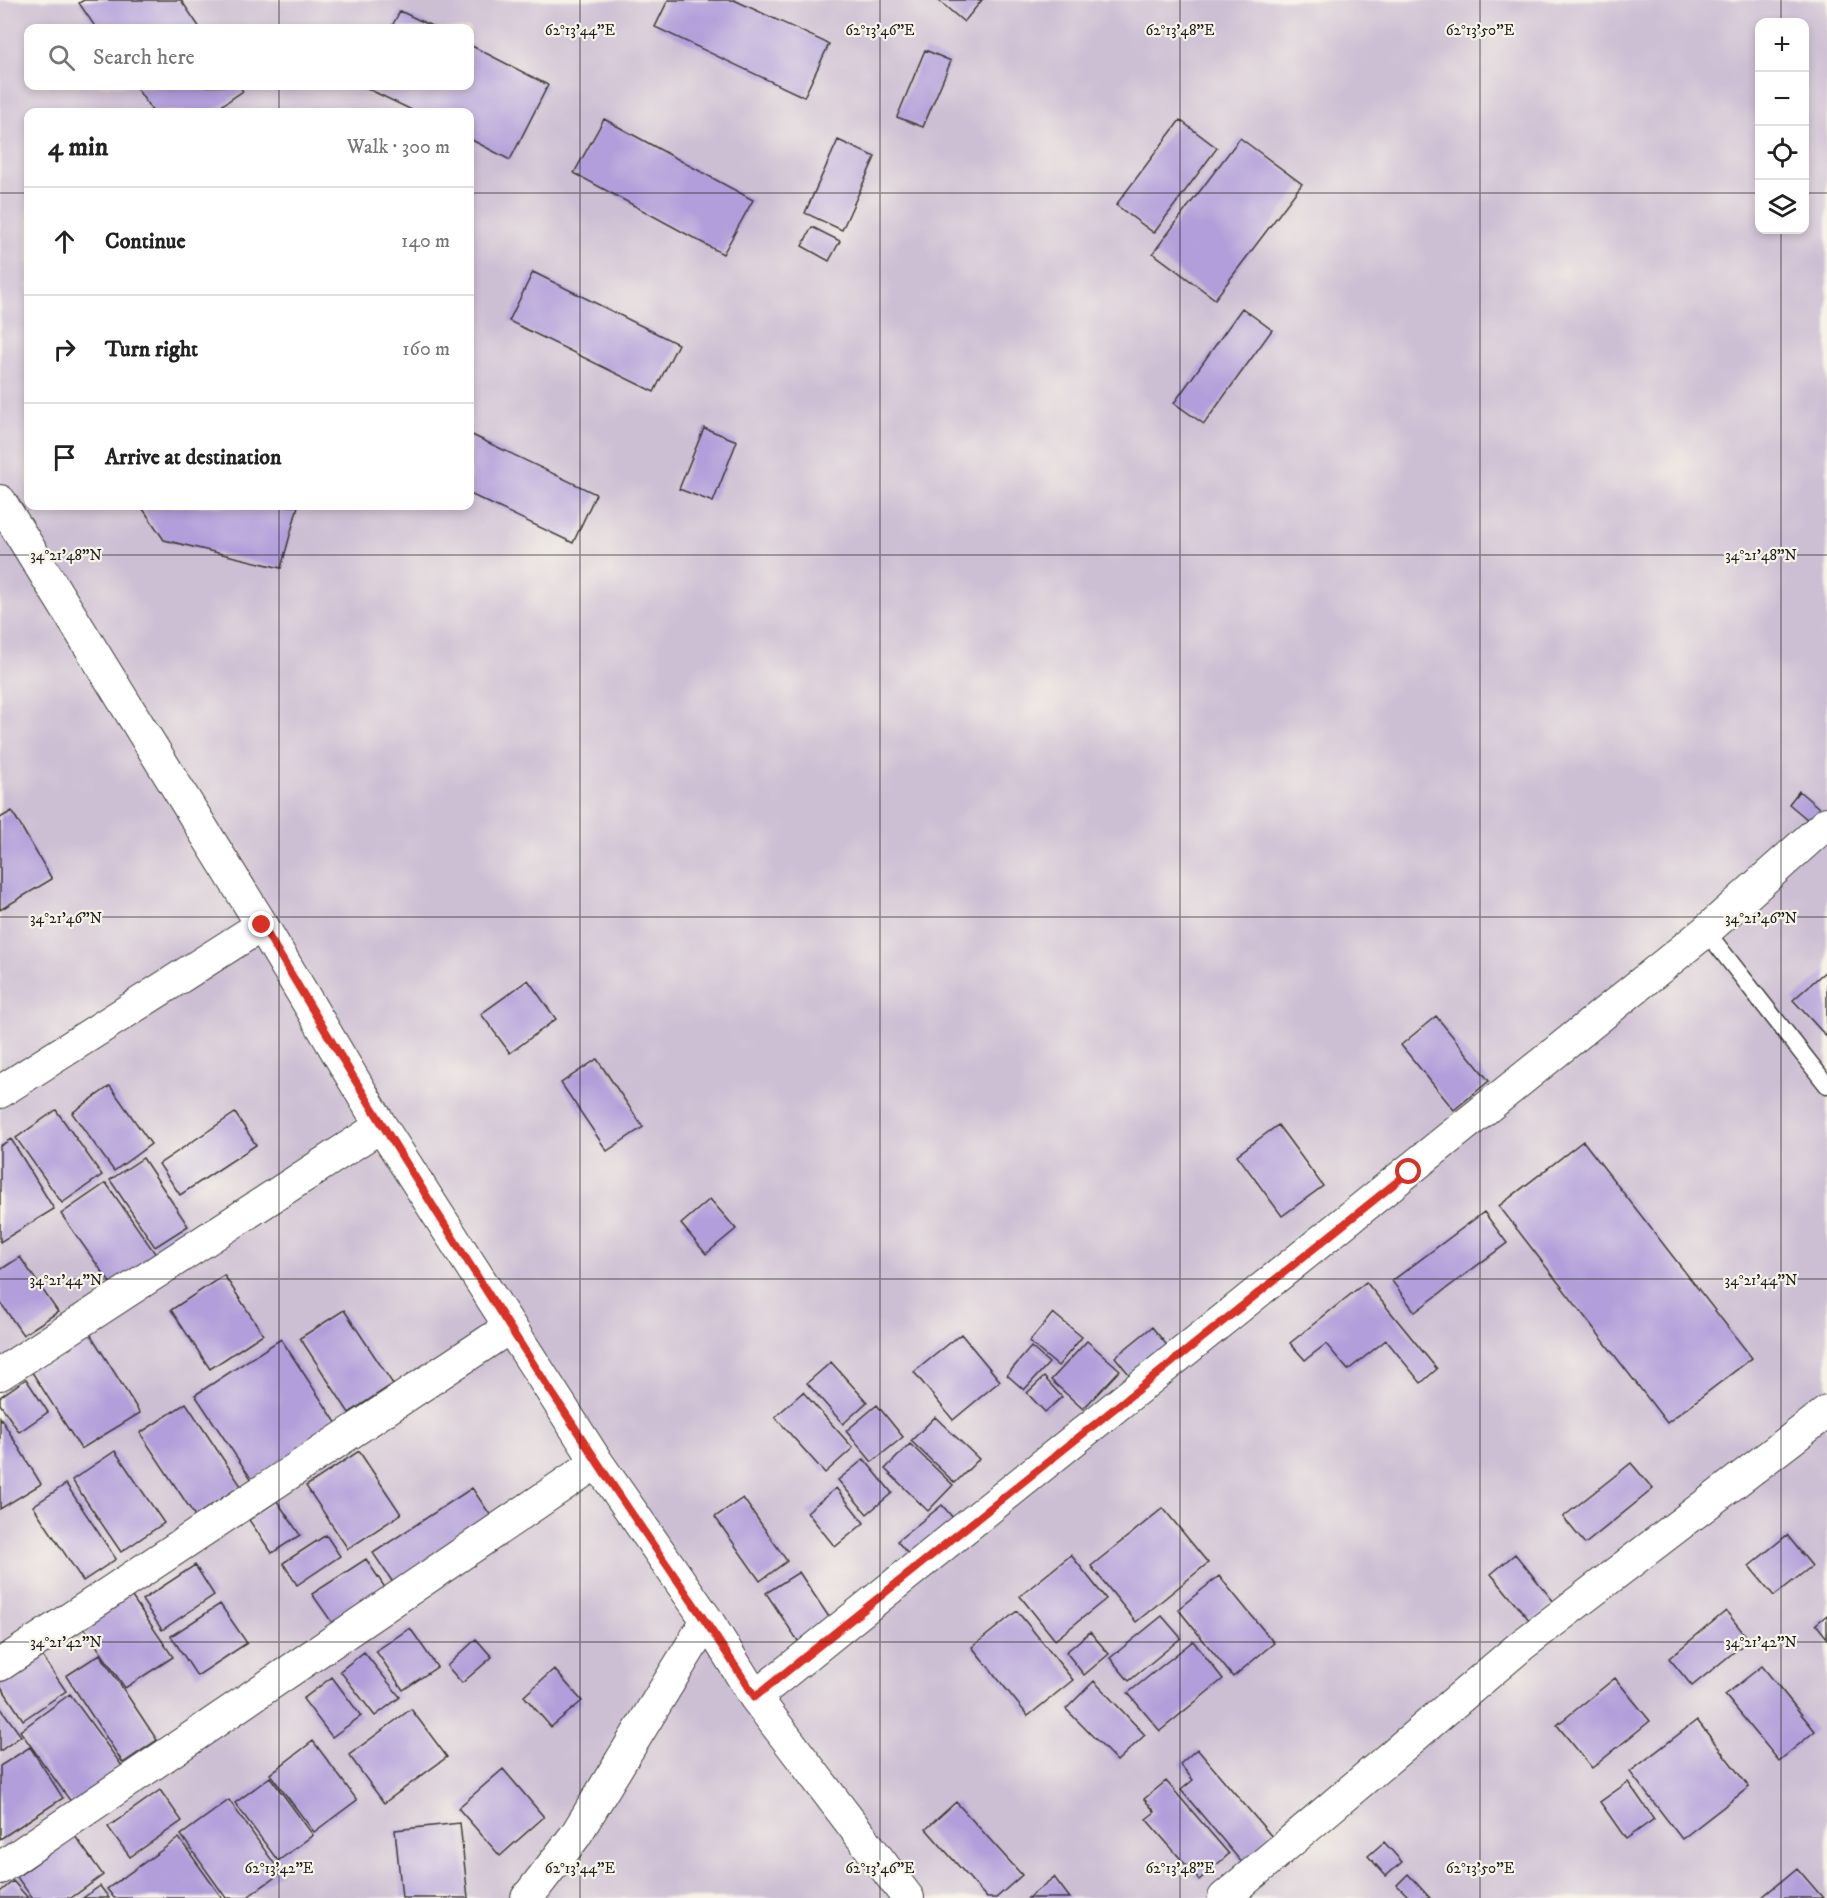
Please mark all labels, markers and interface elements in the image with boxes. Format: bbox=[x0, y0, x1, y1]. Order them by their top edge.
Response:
map controls bbox=[1755, 18, 1809, 234]
button: + bbox=[1755, 18, 1809, 72]
text: 62°13'44"E bbox=[545, 21, 616, 40]
text: 62°13'46"E bbox=[845, 21, 915, 40]
text: 62°13'48"E bbox=[1145, 21, 1215, 40]
text: 62°13'50"E bbox=[1446, 21, 1515, 40]
search box bbox=[24, 24, 474, 90]
icon: search bbox=[45, 41, 78, 74]
text: Search here bbox=[93, 44, 195, 71]
button: − bbox=[1755, 72, 1809, 126]
button: locate bbox=[1755, 126, 1809, 180]
text: 4 min bbox=[48, 131, 108, 164]
text: Walk · 300 m bbox=[347, 135, 450, 160]
button: layers bbox=[1755, 180, 1809, 234]
icon: ahead bbox=[48, 225, 81, 258]
text: Continue bbox=[105, 228, 186, 255]
text: 140 m bbox=[401, 229, 450, 254]
icon: right bbox=[48, 333, 81, 366]
text: Turn right bbox=[105, 336, 198, 363]
text: 160 m bbox=[402, 337, 450, 362]
icon: arrive bbox=[48, 441, 81, 474]
text: Arrive at destination bbox=[105, 444, 282, 471]
text: 34°21'48"N bbox=[30, 546, 102, 565]
text: 34°21'48"N bbox=[1725, 546, 1797, 565]
text: 34°21'46"N bbox=[30, 909, 102, 928]
text: 34°21'46"N bbox=[1725, 909, 1797, 928]
route end bbox=[248, 911, 274, 937]
route start bbox=[1395, 1158, 1421, 1184]
text: 34°21'44"N bbox=[30, 1271, 102, 1290]
text: 34°21'44"N bbox=[1725, 1271, 1797, 1290]
text: 34°21'42"N bbox=[30, 1633, 102, 1652]
text: 34°21'42"N bbox=[1725, 1633, 1797, 1652]
text: 62°13'42"E bbox=[245, 1859, 314, 1878]
text: 62°13'44"E bbox=[545, 1859, 616, 1878]
text: 62°13'46"E bbox=[845, 1859, 915, 1878]
text: 62°13'48"E bbox=[1145, 1859, 1215, 1878]
text: 62°13'50"E bbox=[1446, 1859, 1515, 1878]

